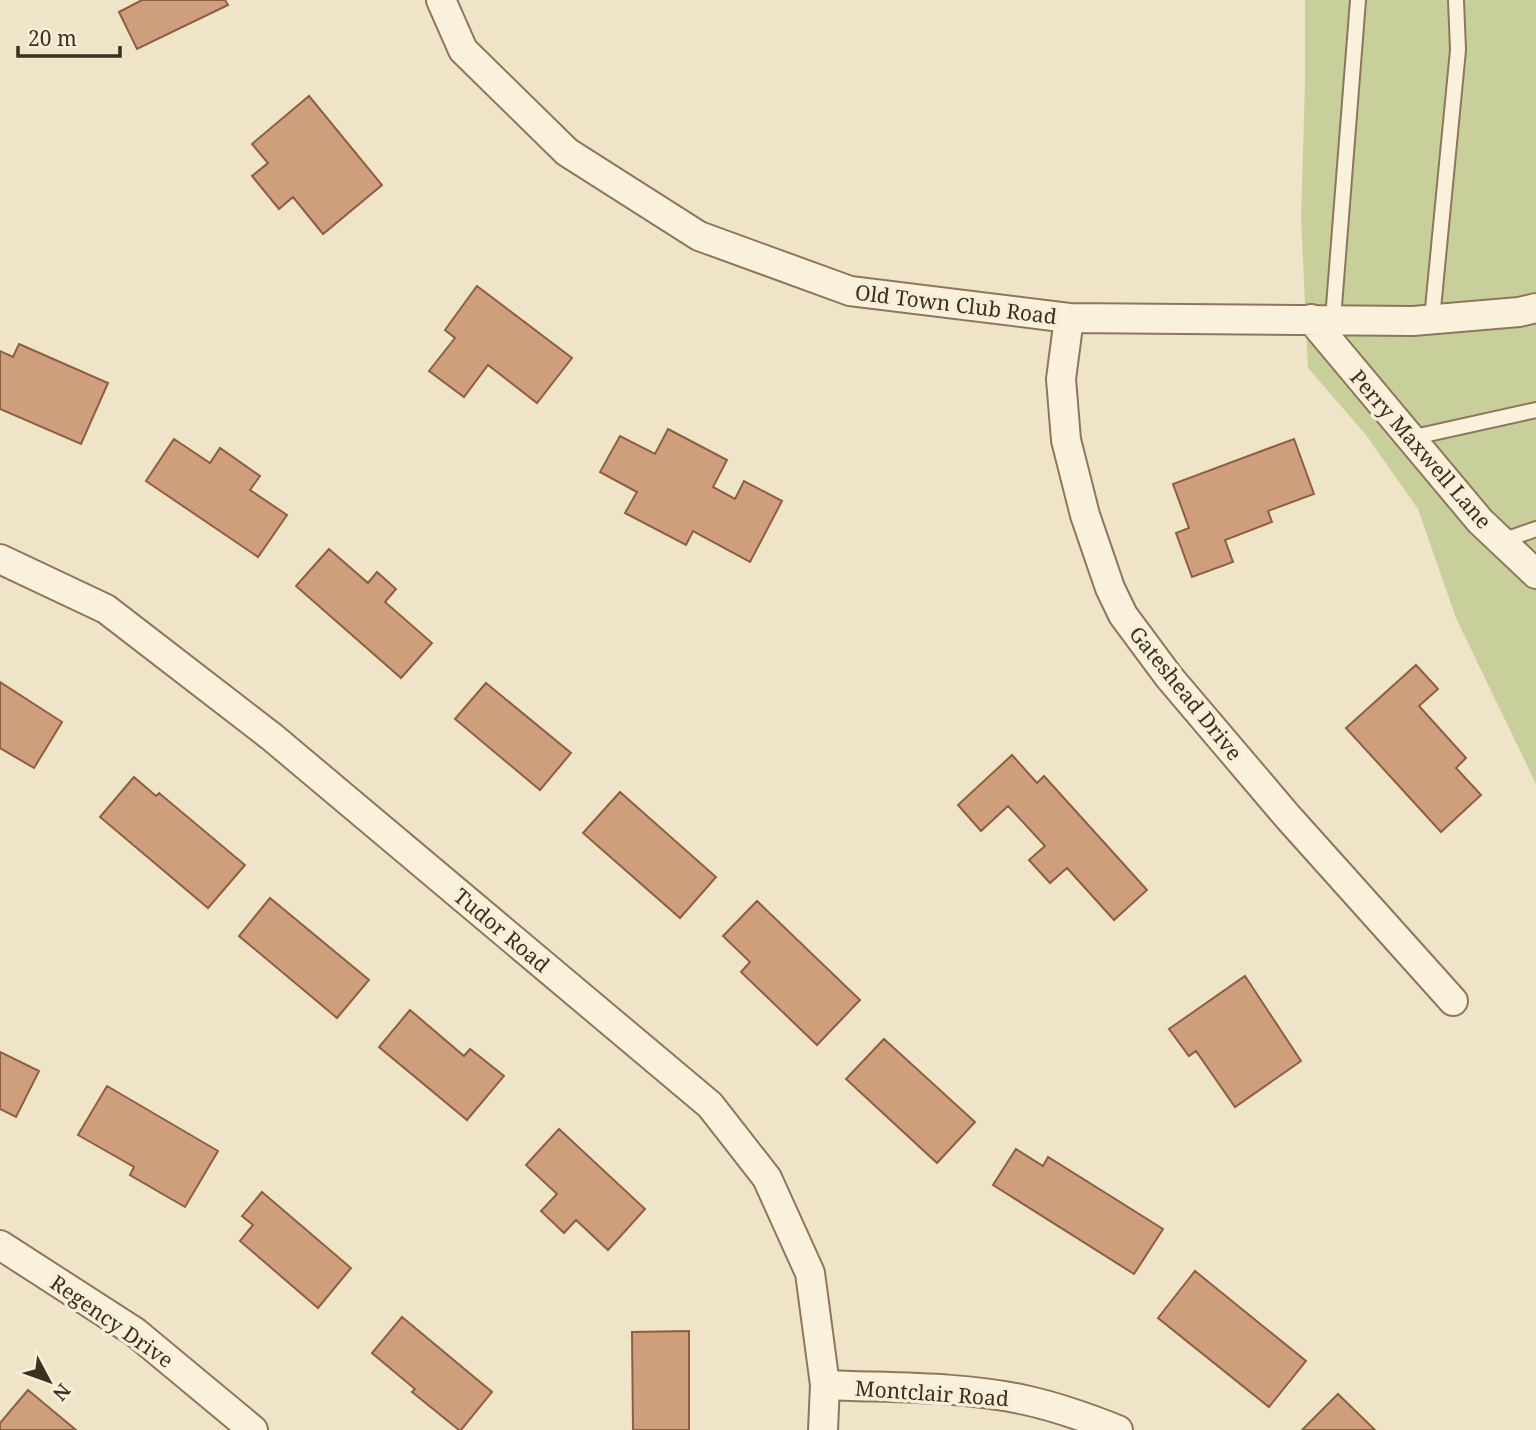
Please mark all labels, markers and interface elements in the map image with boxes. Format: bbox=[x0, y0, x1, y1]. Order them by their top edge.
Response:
scale bar bbox=[18, 14, 119, 58]
text: 20 m bbox=[28, 24, 77, 52]
street label: Old Town Club Road bbox=[853, 278, 1059, 330]
street label: Perry Maxwell Lane bbox=[1344, 364, 1498, 534]
street label: Gateshead Drive bbox=[1123, 620, 1249, 766]
street label: Tudor Road bbox=[448, 882, 556, 978]
street label: Regency Drive bbox=[45, 1268, 179, 1374]
north arrow bbox=[14, 1346, 84, 1416]
street label: Montclair Road bbox=[854, 1374, 1010, 1412]
text: N bbox=[47, 1378, 77, 1406]

